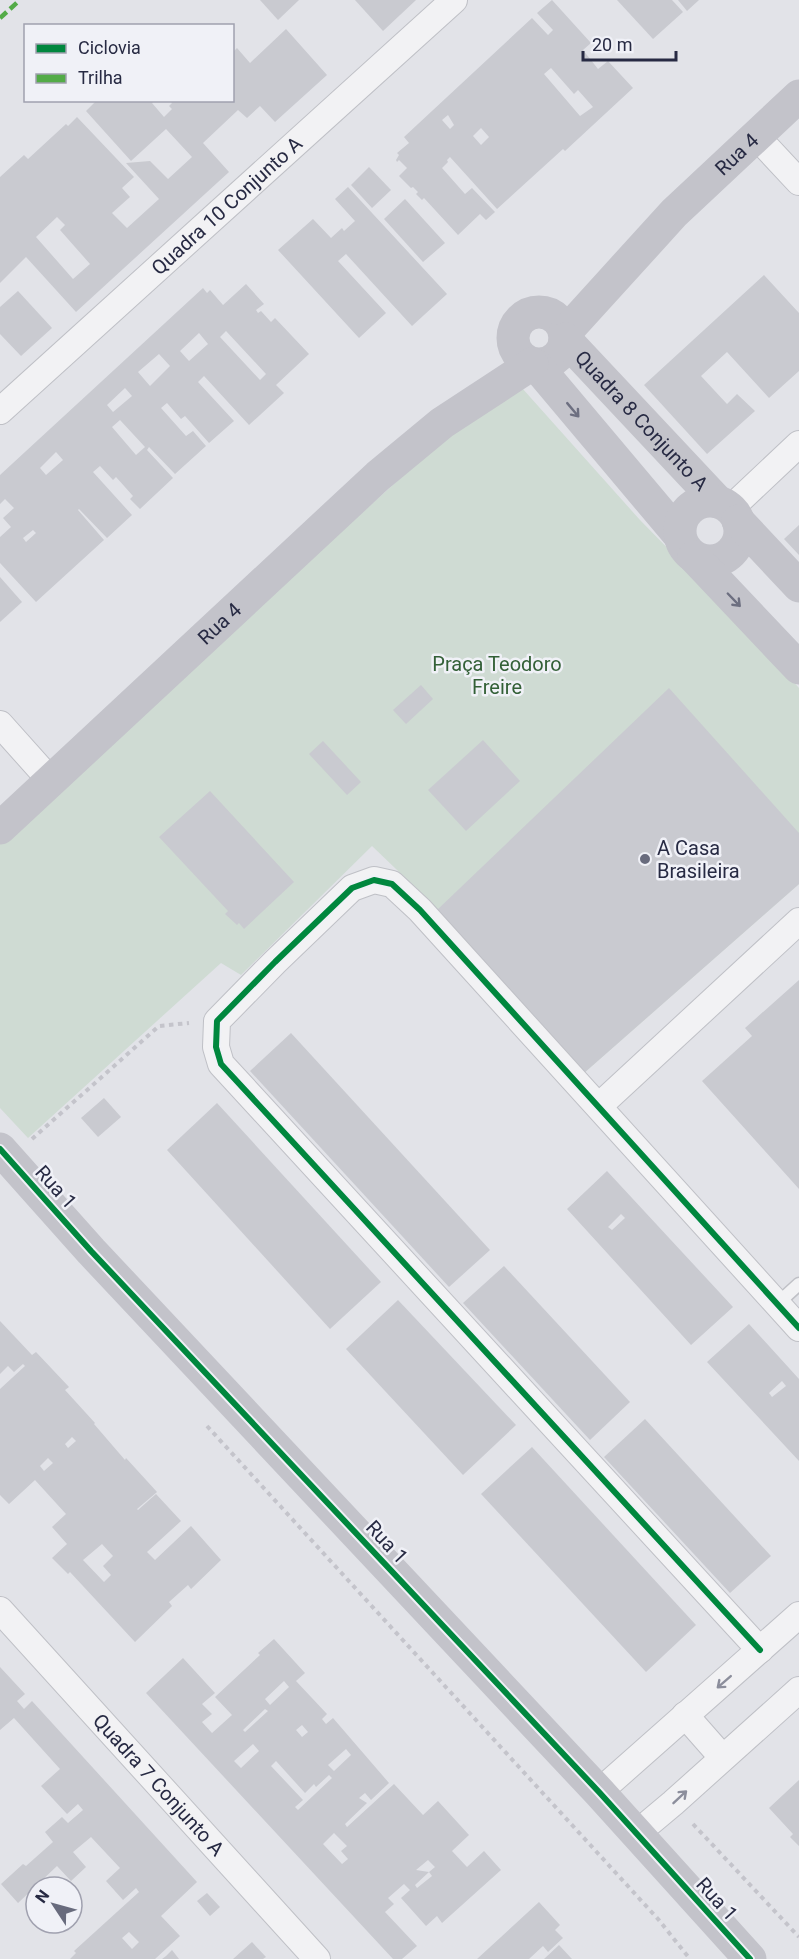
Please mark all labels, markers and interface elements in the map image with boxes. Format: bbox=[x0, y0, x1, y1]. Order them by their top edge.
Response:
legend bbox=[24, 24, 234, 102]
scale bar bbox=[583, 24, 676, 62]
text: 20 m bbox=[592, 34, 632, 55]
text: Ciclovia bbox=[78, 37, 141, 58]
text: Trilha bbox=[78, 67, 123, 88]
street label: Rua 4 bbox=[710, 128, 763, 180]
street label: Quadra 10 Conjunto A bbox=[147, 131, 307, 280]
street label: Quadra 8 Conjunto A bbox=[570, 346, 713, 496]
one-way arrow bbox=[567, 402, 580, 418]
one-way arrow bbox=[727, 592, 741, 607]
street label: Rua 4 bbox=[193, 598, 246, 650]
park label: Praça Teodoro Freire bbox=[432, 652, 562, 699]
place label: A Casa Brasileira bbox=[657, 836, 740, 883]
marker: A Casa Brasileira bbox=[638, 852, 652, 866]
street label: Rua 1 bbox=[30, 1160, 82, 1214]
street label: Rua 1 bbox=[361, 1515, 413, 1569]
one-way arrow bbox=[717, 1675, 732, 1689]
street label: Quadra 7 Conjunto A bbox=[88, 1709, 229, 1861]
one-way arrow bbox=[673, 1789, 688, 1804]
street label: Rua 1 bbox=[691, 1872, 743, 1926]
north arrow bbox=[24, 1875, 84, 1935]
text: N bbox=[31, 1886, 53, 1907]

